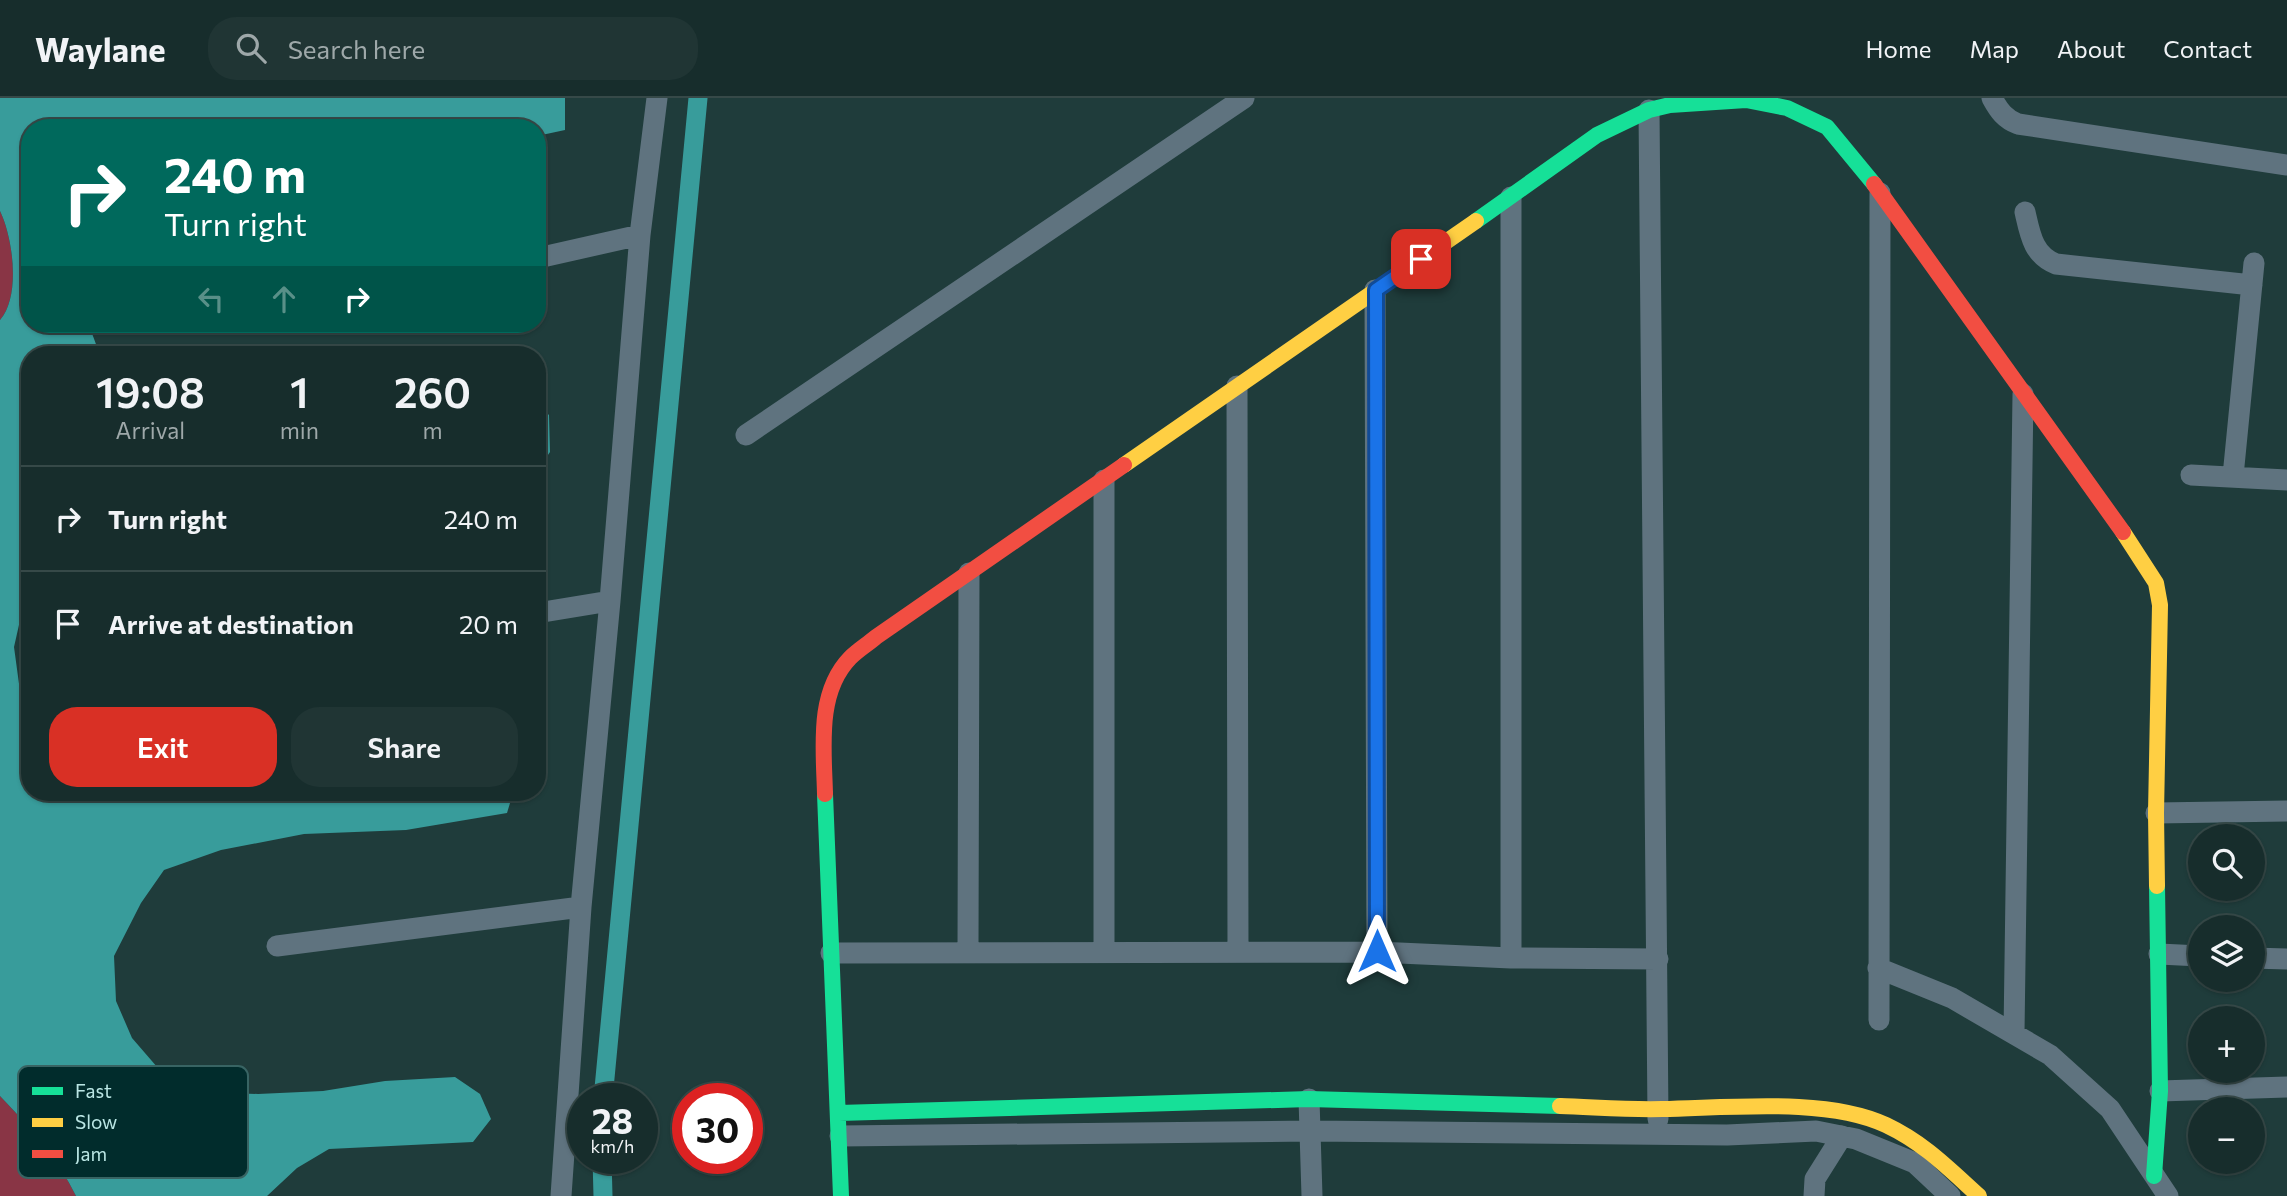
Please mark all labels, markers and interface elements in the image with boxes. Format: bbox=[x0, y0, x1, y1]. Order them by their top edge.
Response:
search box bbox=[208, 17, 698, 80]
text: Waylane bbox=[35, 28, 166, 69]
icon: search bbox=[232, 29, 270, 67]
text: Search here bbox=[288, 33, 425, 64]
text: Home bbox=[1866, 34, 1932, 63]
text: Map bbox=[1970, 34, 2019, 63]
text: About bbox=[2057, 34, 2125, 63]
text: Contact bbox=[2163, 34, 2252, 63]
text: 240 m bbox=[164, 143, 306, 203]
icon: right bbox=[49, 147, 140, 238]
text: Turn right bbox=[164, 203, 307, 243]
pin bbox=[1391, 229, 1451, 289]
icon: arrive bbox=[1402, 240, 1440, 278]
icon: left bbox=[192, 280, 230, 318]
icon: ahead bbox=[265, 280, 303, 318]
icon: right bbox=[338, 280, 376, 318]
text: 19:08 bbox=[96, 365, 205, 417]
text: 1 bbox=[290, 365, 309, 417]
text: 260 bbox=[394, 365, 471, 417]
text: Arrival bbox=[116, 416, 185, 444]
text: min bbox=[280, 416, 319, 444]
text: m bbox=[422, 416, 443, 444]
icon: right bbox=[49, 500, 87, 538]
text: Turn right bbox=[108, 503, 227, 534]
text: 240 m bbox=[444, 503, 518, 534]
icon: arrive bbox=[49, 605, 87, 643]
text: Arrive at destination bbox=[108, 608, 354, 639]
text: 20 m bbox=[459, 608, 518, 639]
button: Exit bbox=[49, 707, 277, 787]
button: Share bbox=[291, 707, 518, 787]
map controls bbox=[2188, 824, 2265, 1174]
button: search bbox=[2188, 824, 2265, 901]
position arrow bbox=[1340, 914, 1414, 988]
button: layers bbox=[2188, 915, 2265, 992]
button: + bbox=[2188, 1006, 2265, 1083]
legend bbox=[18, 1066, 248, 1178]
text: Fast bbox=[75, 1079, 112, 1102]
speed limit sign: 30 bbox=[672, 1083, 763, 1174]
button: − bbox=[2188, 1097, 2265, 1174]
text: 28 bbox=[592, 1098, 633, 1141]
text: Slow bbox=[75, 1110, 117, 1133]
text: km/h bbox=[591, 1135, 634, 1157]
text: Jam bbox=[75, 1142, 107, 1165]

